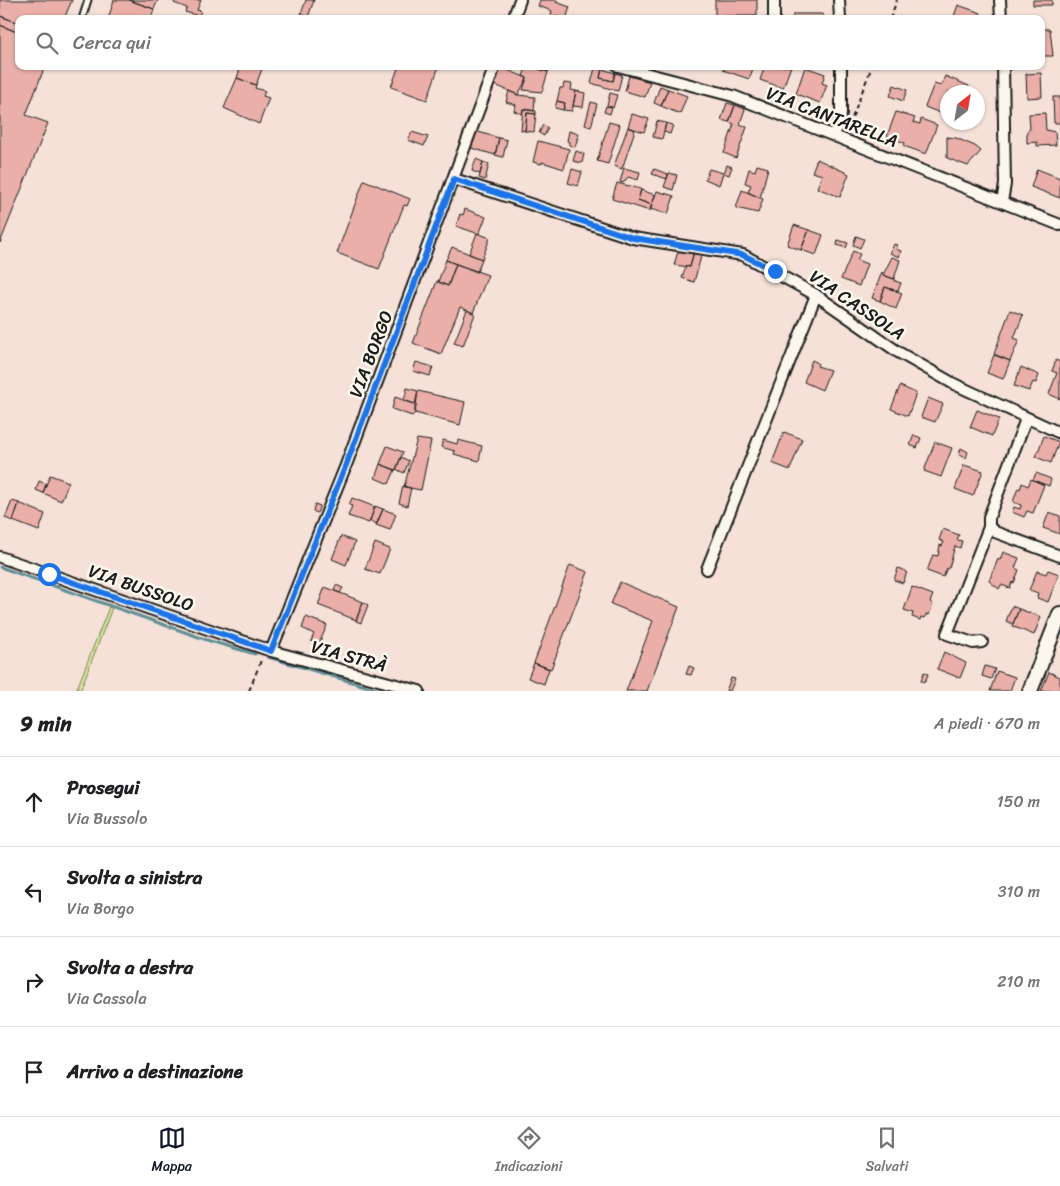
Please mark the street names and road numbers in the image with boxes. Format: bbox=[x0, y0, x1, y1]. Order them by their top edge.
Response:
street label: VIA CANTARELLA bbox=[762, 77, 902, 157]
street label: VIA CASSOLA bbox=[803, 261, 911, 349]
street label: VIA BORGO bbox=[340, 306, 402, 402]
street label: VIA BUSSOLO bbox=[84, 555, 198, 621]
street label: VIA STRÀ bbox=[308, 631, 391, 681]

